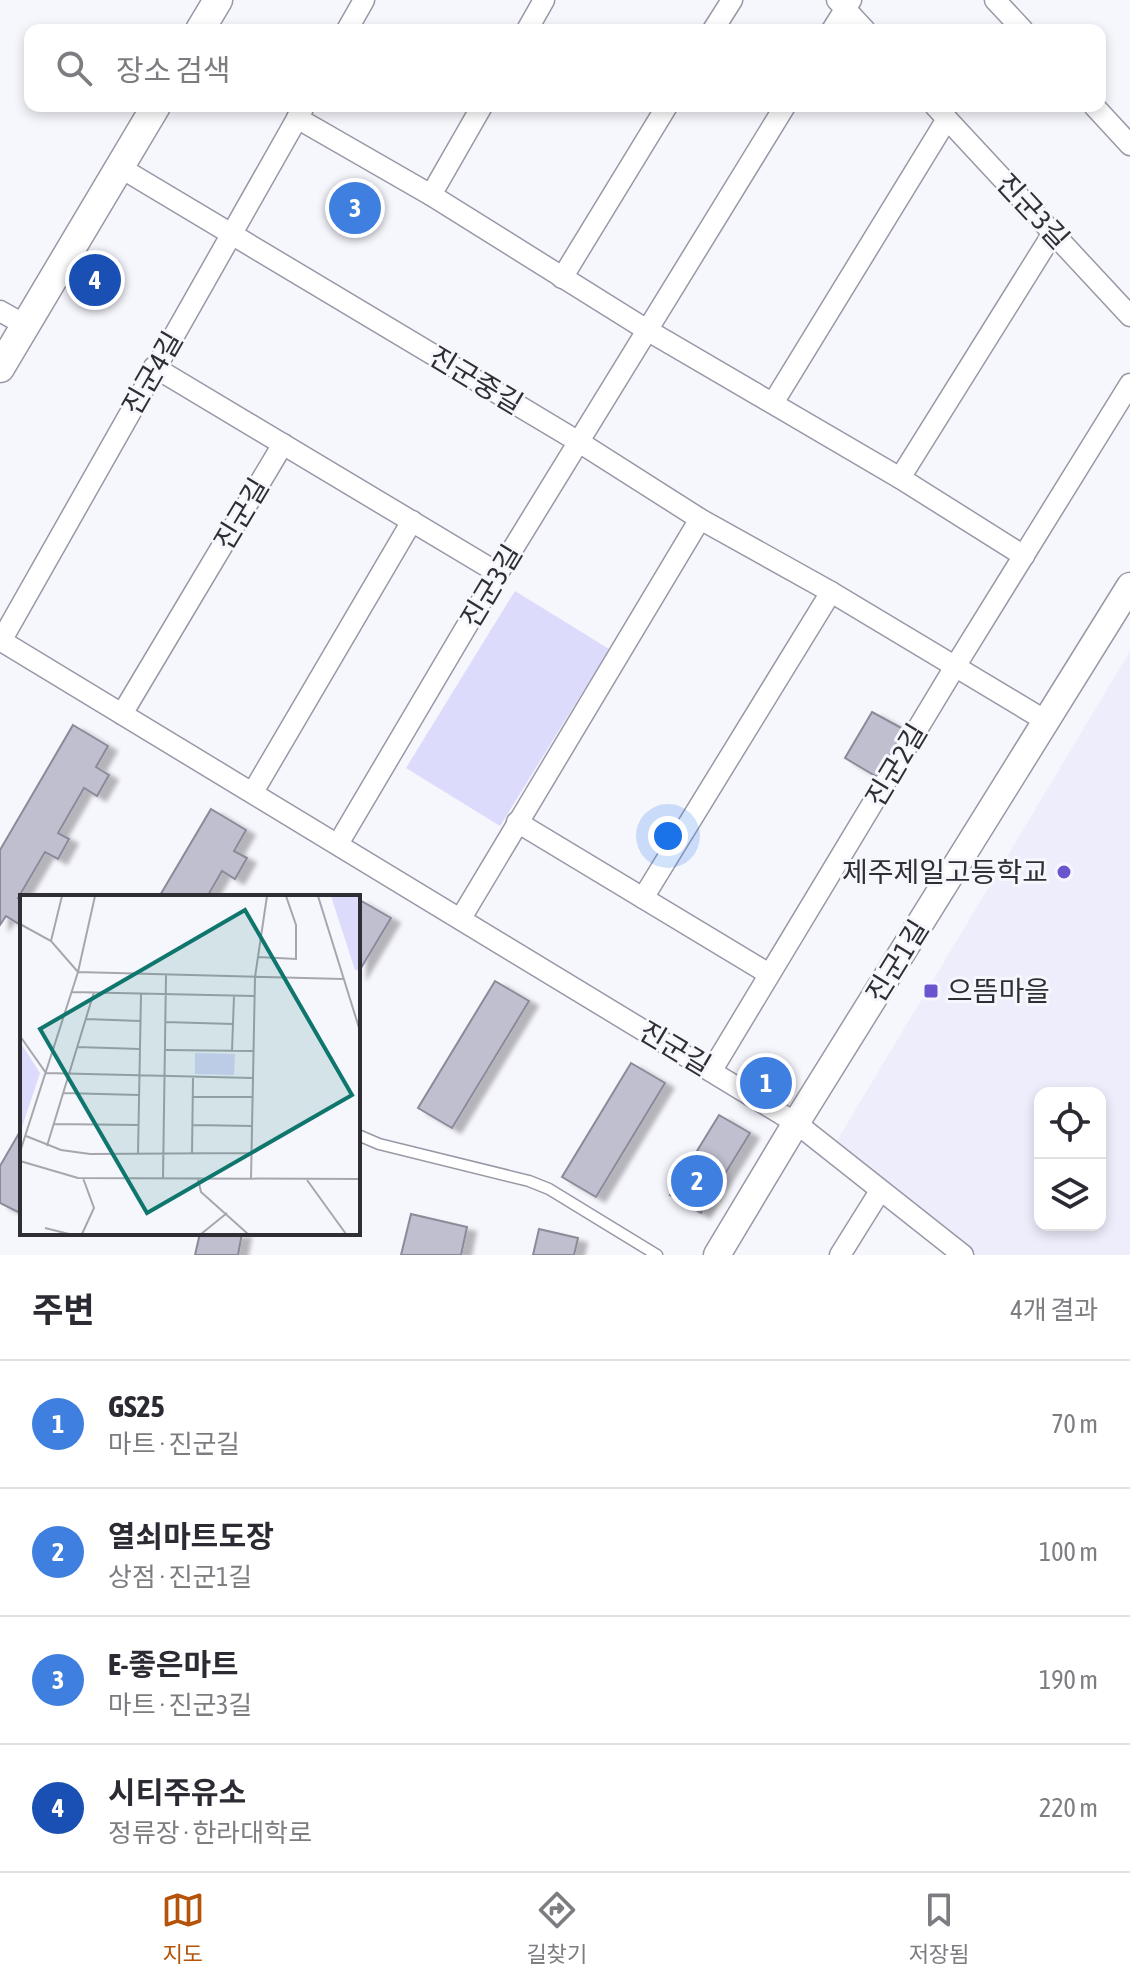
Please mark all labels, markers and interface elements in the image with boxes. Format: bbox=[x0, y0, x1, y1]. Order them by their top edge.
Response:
search box bbox=[24, 24, 1106, 112]
icon: search bbox=[52, 46, 96, 90]
text: 장소 검색 bbox=[116, 53, 231, 87]
street label: 진군3길 bbox=[990, 167, 1076, 255]
pin: 3 bbox=[329, 178, 381, 238]
pin: 4 bbox=[69, 250, 121, 310]
street label: 진군4길 bbox=[116, 326, 188, 420]
street label: 진군중길 bbox=[424, 340, 528, 420]
street label: 진군길 bbox=[207, 473, 275, 555]
street label: 진군3길 bbox=[454, 539, 528, 633]
street label: 진군2길 bbox=[859, 718, 933, 812]
your location bbox=[648, 816, 688, 856]
place label: 제주제일고등학교 bbox=[842, 856, 1048, 888]
marker: 제주제일고등학교 bbox=[1055, 863, 1073, 881]
inset map bbox=[20, 895, 360, 1235]
street label: 진군1길 bbox=[859, 914, 935, 1008]
place label: 으뜸마을 bbox=[947, 975, 1050, 1007]
marker: 으뜸마을 bbox=[922, 982, 940, 1000]
street label: 진군길 bbox=[634, 1014, 716, 1082]
pin: 1 bbox=[740, 1053, 792, 1113]
map controls bbox=[1034, 1087, 1106, 1231]
button: locate bbox=[1034, 1087, 1106, 1159]
pin: 2 bbox=[671, 1151, 723, 1211]
button: layers bbox=[1034, 1159, 1106, 1231]
text: 주변 bbox=[32, 1290, 95, 1329]
text: 4개 결과 bbox=[1010, 1295, 1098, 1325]
text: GS25 bbox=[108, 1389, 165, 1423]
text: 1 bbox=[52, 1409, 64, 1439]
text: 70 m bbox=[1051, 1409, 1098, 1439]
text: 마트 · 진군길 bbox=[108, 1429, 240, 1459]
text: 열쇠마트도장 bbox=[108, 1519, 274, 1553]
text: 2 bbox=[52, 1537, 64, 1567]
text: 100 m bbox=[1039, 1537, 1098, 1567]
text: 상점 · 진군1길 bbox=[108, 1562, 253, 1592]
text: E-좋은마트 bbox=[108, 1647, 239, 1681]
text: 3 bbox=[52, 1665, 64, 1695]
text: 190 m bbox=[1039, 1665, 1098, 1695]
text: 마트 · 진군3길 bbox=[108, 1690, 253, 1720]
text: 시티주유소 bbox=[108, 1775, 246, 1809]
text: 4 bbox=[52, 1793, 64, 1823]
text: 220 m bbox=[1039, 1793, 1098, 1823]
text: 정류장 · 한라대학로 bbox=[108, 1818, 312, 1848]
tab: 지도 bbox=[161, 1888, 205, 1968]
tab: 길찾기 bbox=[526, 1888, 587, 1968]
tab: 저장됨 bbox=[908, 1888, 969, 1968]

